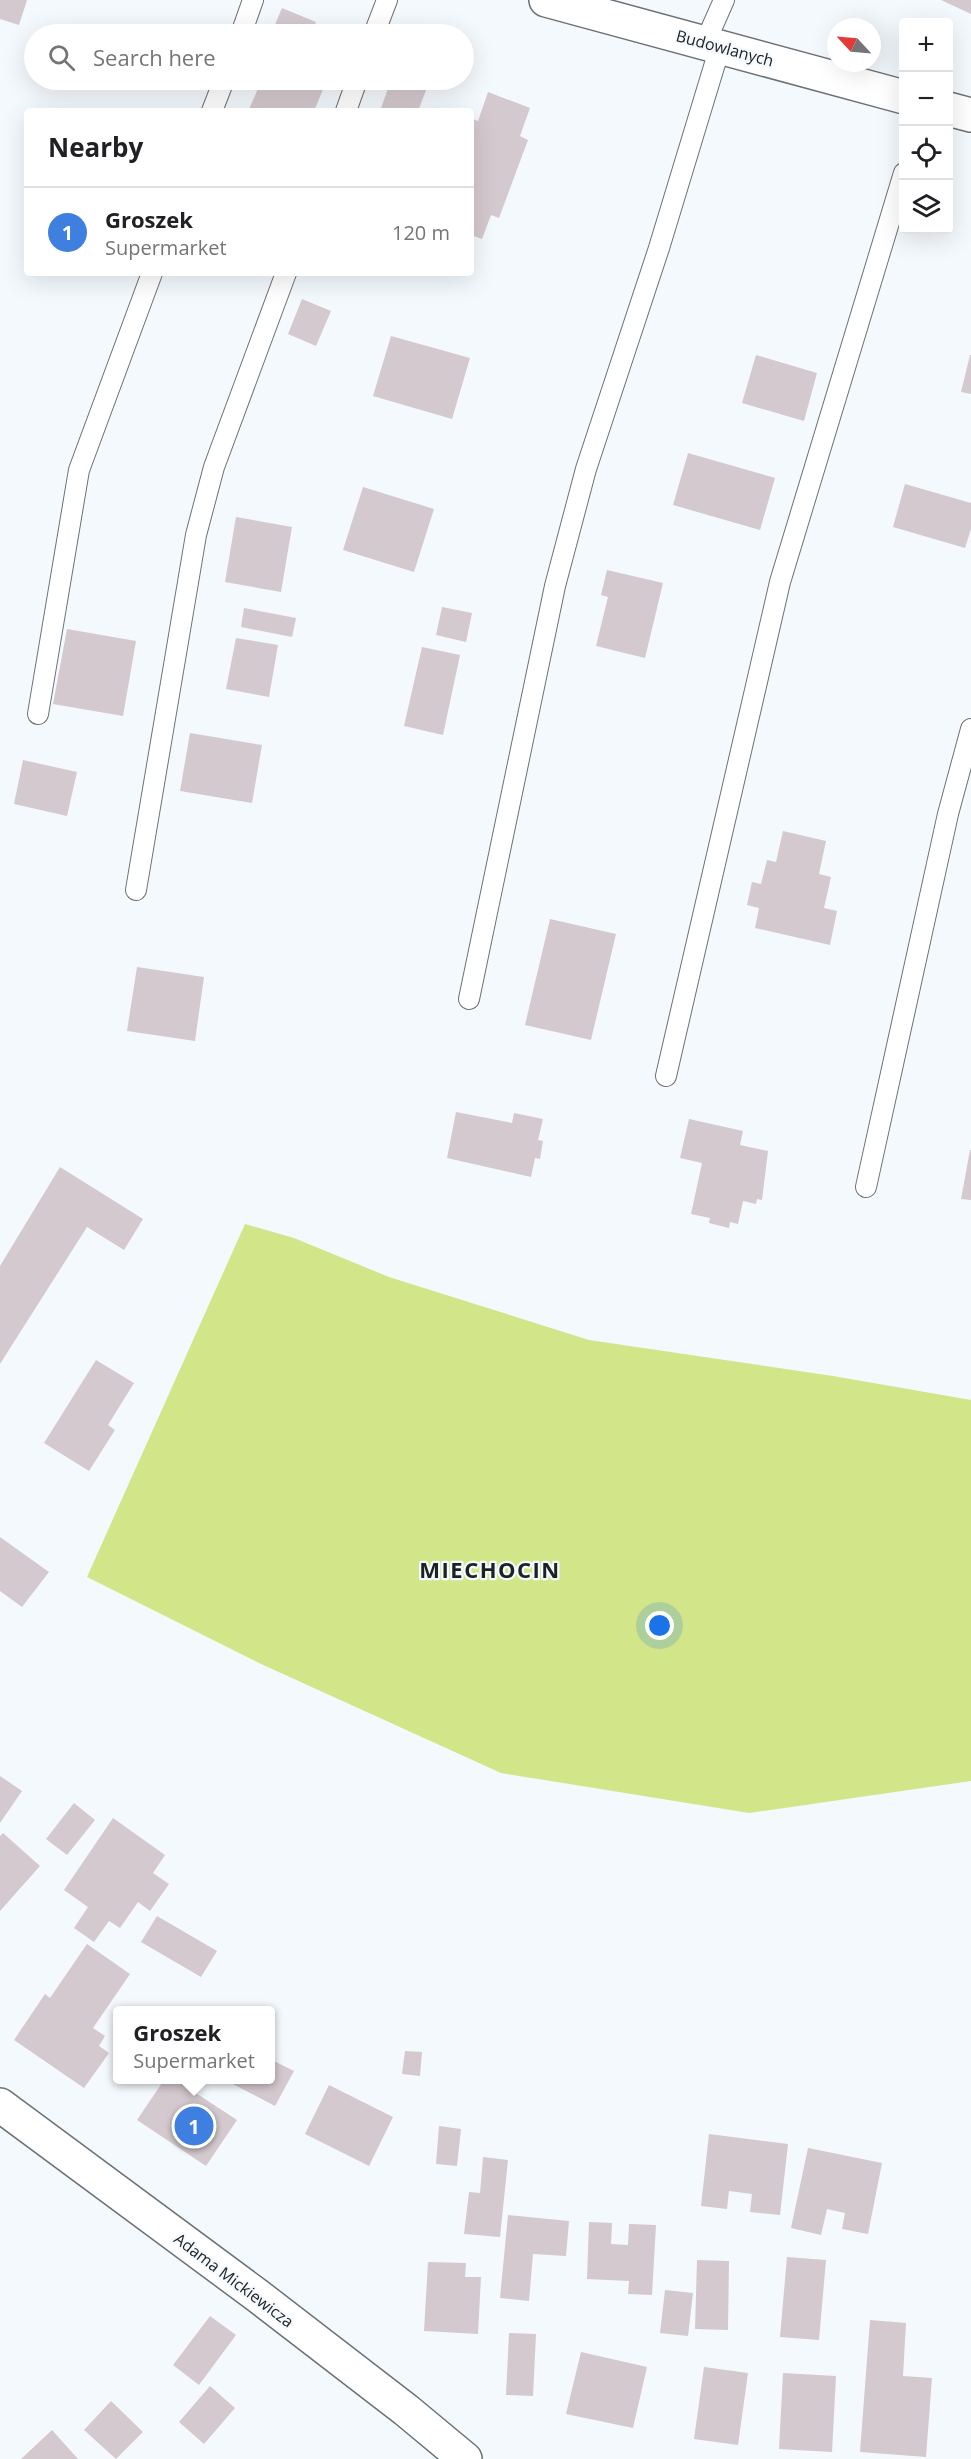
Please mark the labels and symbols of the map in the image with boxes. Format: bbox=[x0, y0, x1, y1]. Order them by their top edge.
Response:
north arrow bbox=[827, 18, 881, 72]
street label: Budowlanych bbox=[674, 24, 776, 72]
district label: MIECHOCIN bbox=[419, 1554, 561, 1584]
your location bbox=[645, 1611, 674, 1640]
pin: 1 bbox=[174, 2104, 214, 2148]
street label: Adama Mickiewicza bbox=[170, 2228, 298, 2332]

